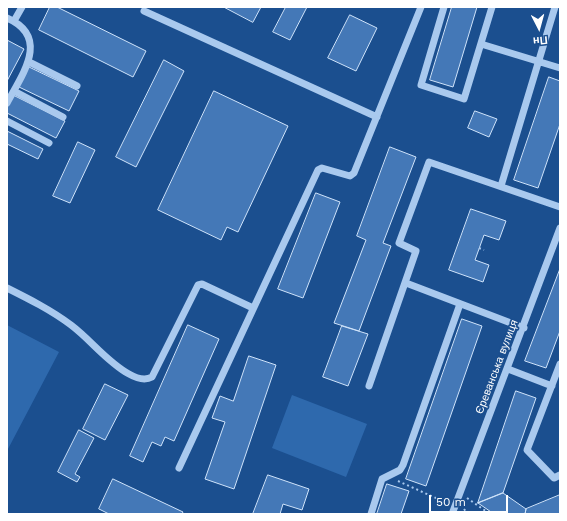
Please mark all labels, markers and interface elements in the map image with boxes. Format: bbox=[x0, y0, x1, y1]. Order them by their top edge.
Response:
north arrow bbox=[519, 8, 559, 48]
text: Пн bbox=[532, 33, 548, 48]
street label: Єреванська вулиця bbox=[473, 318, 521, 416]
scale bar bbox=[431, 487, 510, 513]
text: 50 m bbox=[436, 495, 466, 509]

